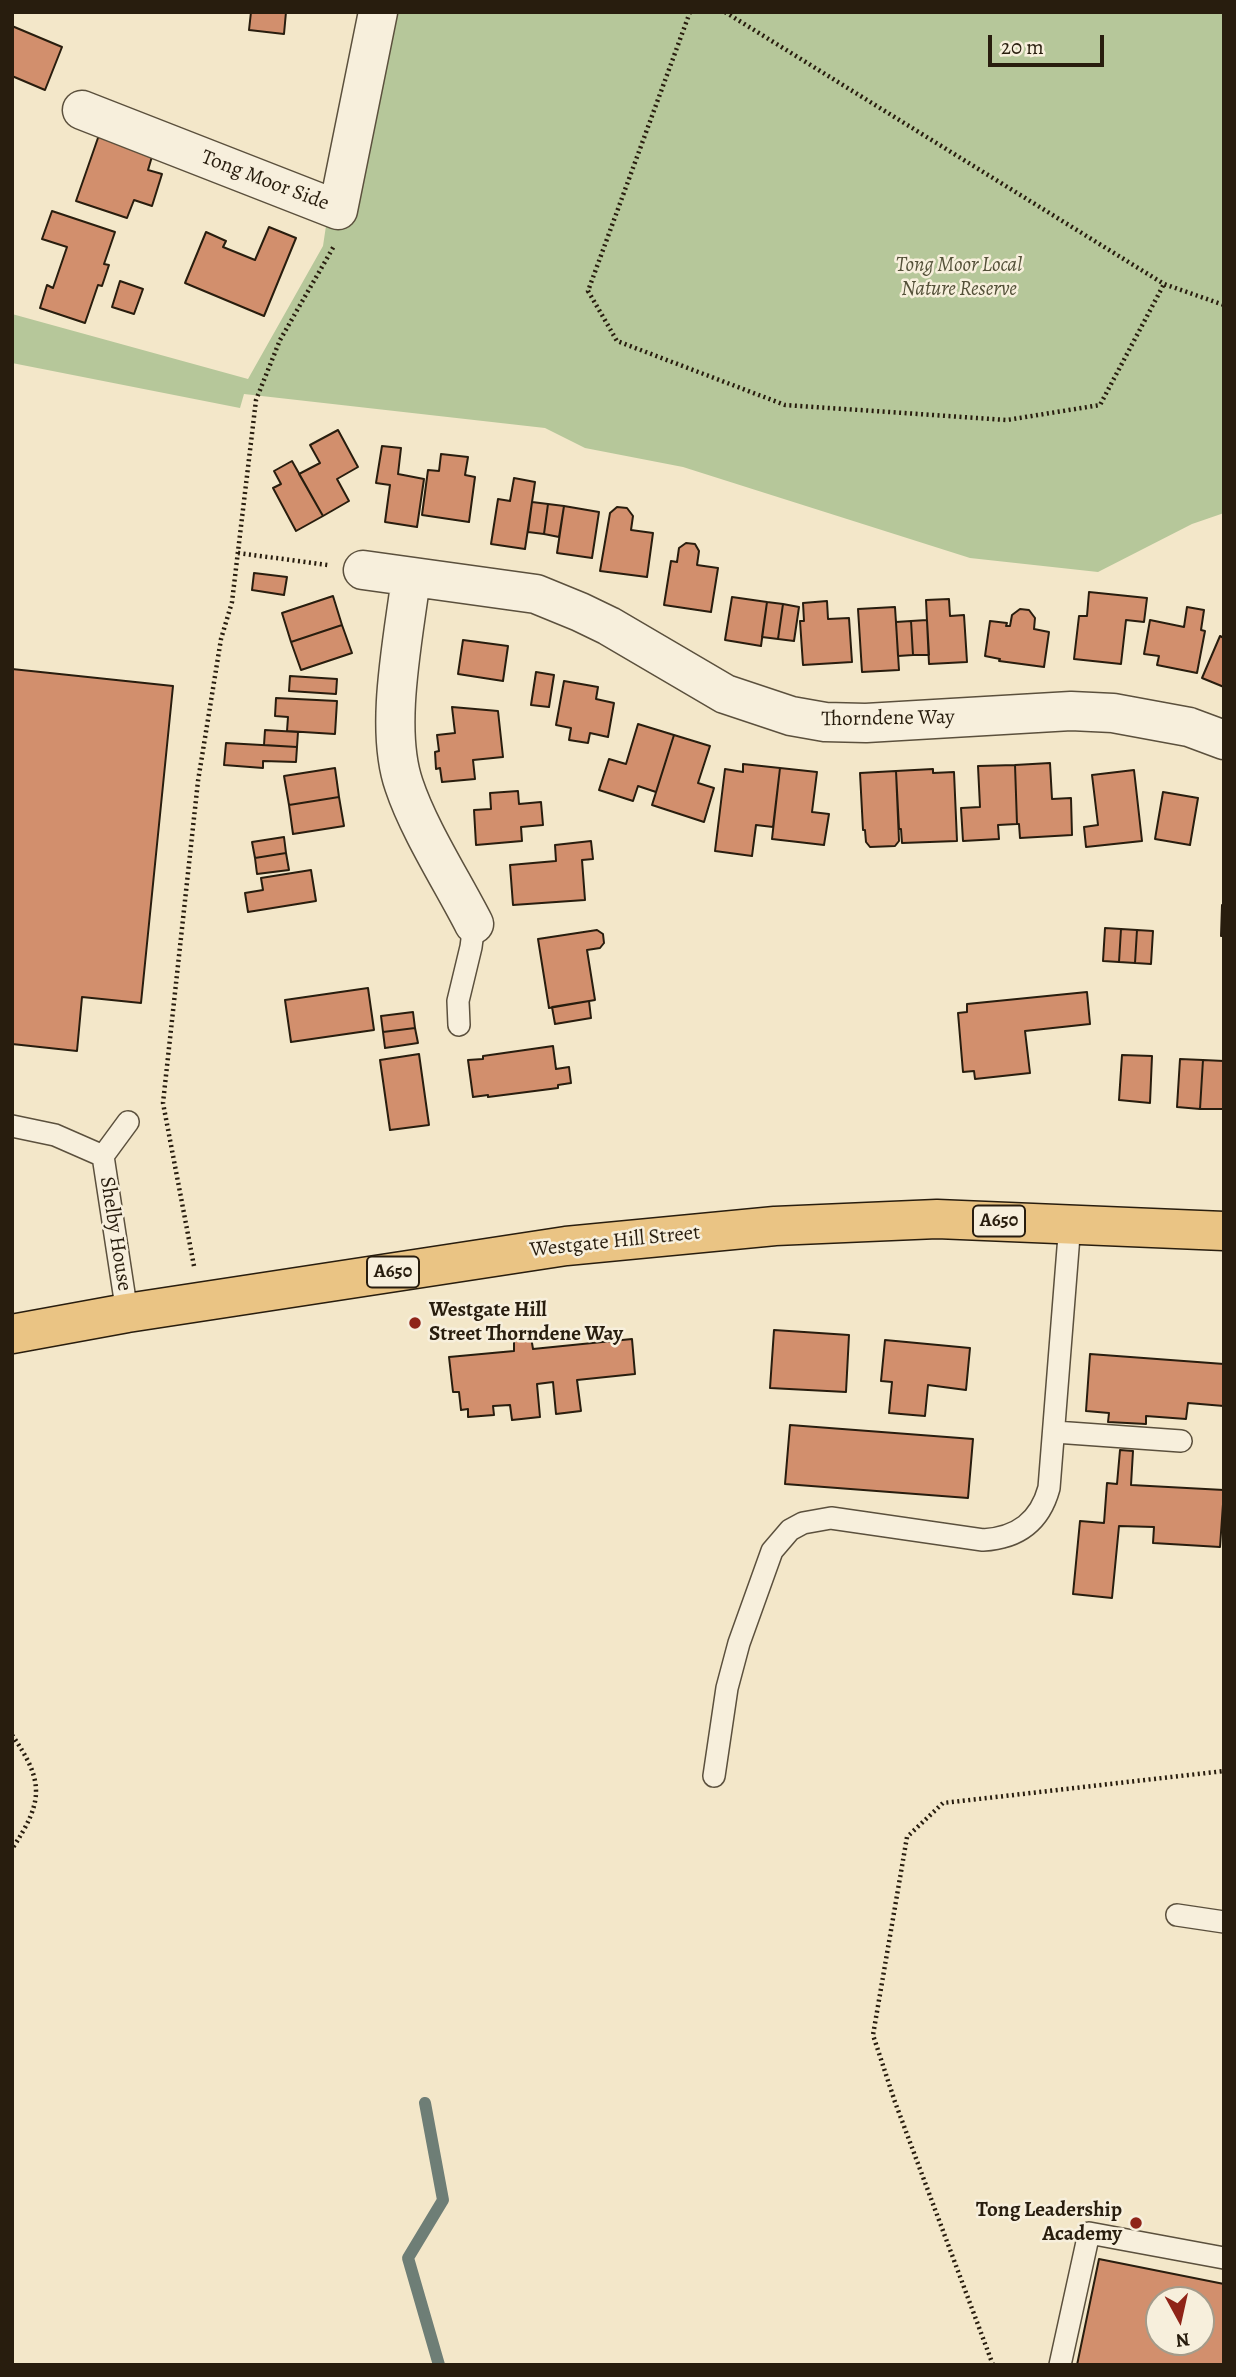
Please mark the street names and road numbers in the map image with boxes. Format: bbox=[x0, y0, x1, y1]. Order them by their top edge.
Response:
street label: Tong Moor Side bbox=[198, 145, 332, 217]
street label: Thorndene Way bbox=[821, 705, 955, 733]
street label: Shelby House bbox=[94, 1175, 136, 1293]
road number: A650 bbox=[973, 1205, 1025, 1236]
street label: Westgate Hill Street bbox=[529, 1221, 701, 1263]
road number: A650 bbox=[367, 1256, 419, 1288]

